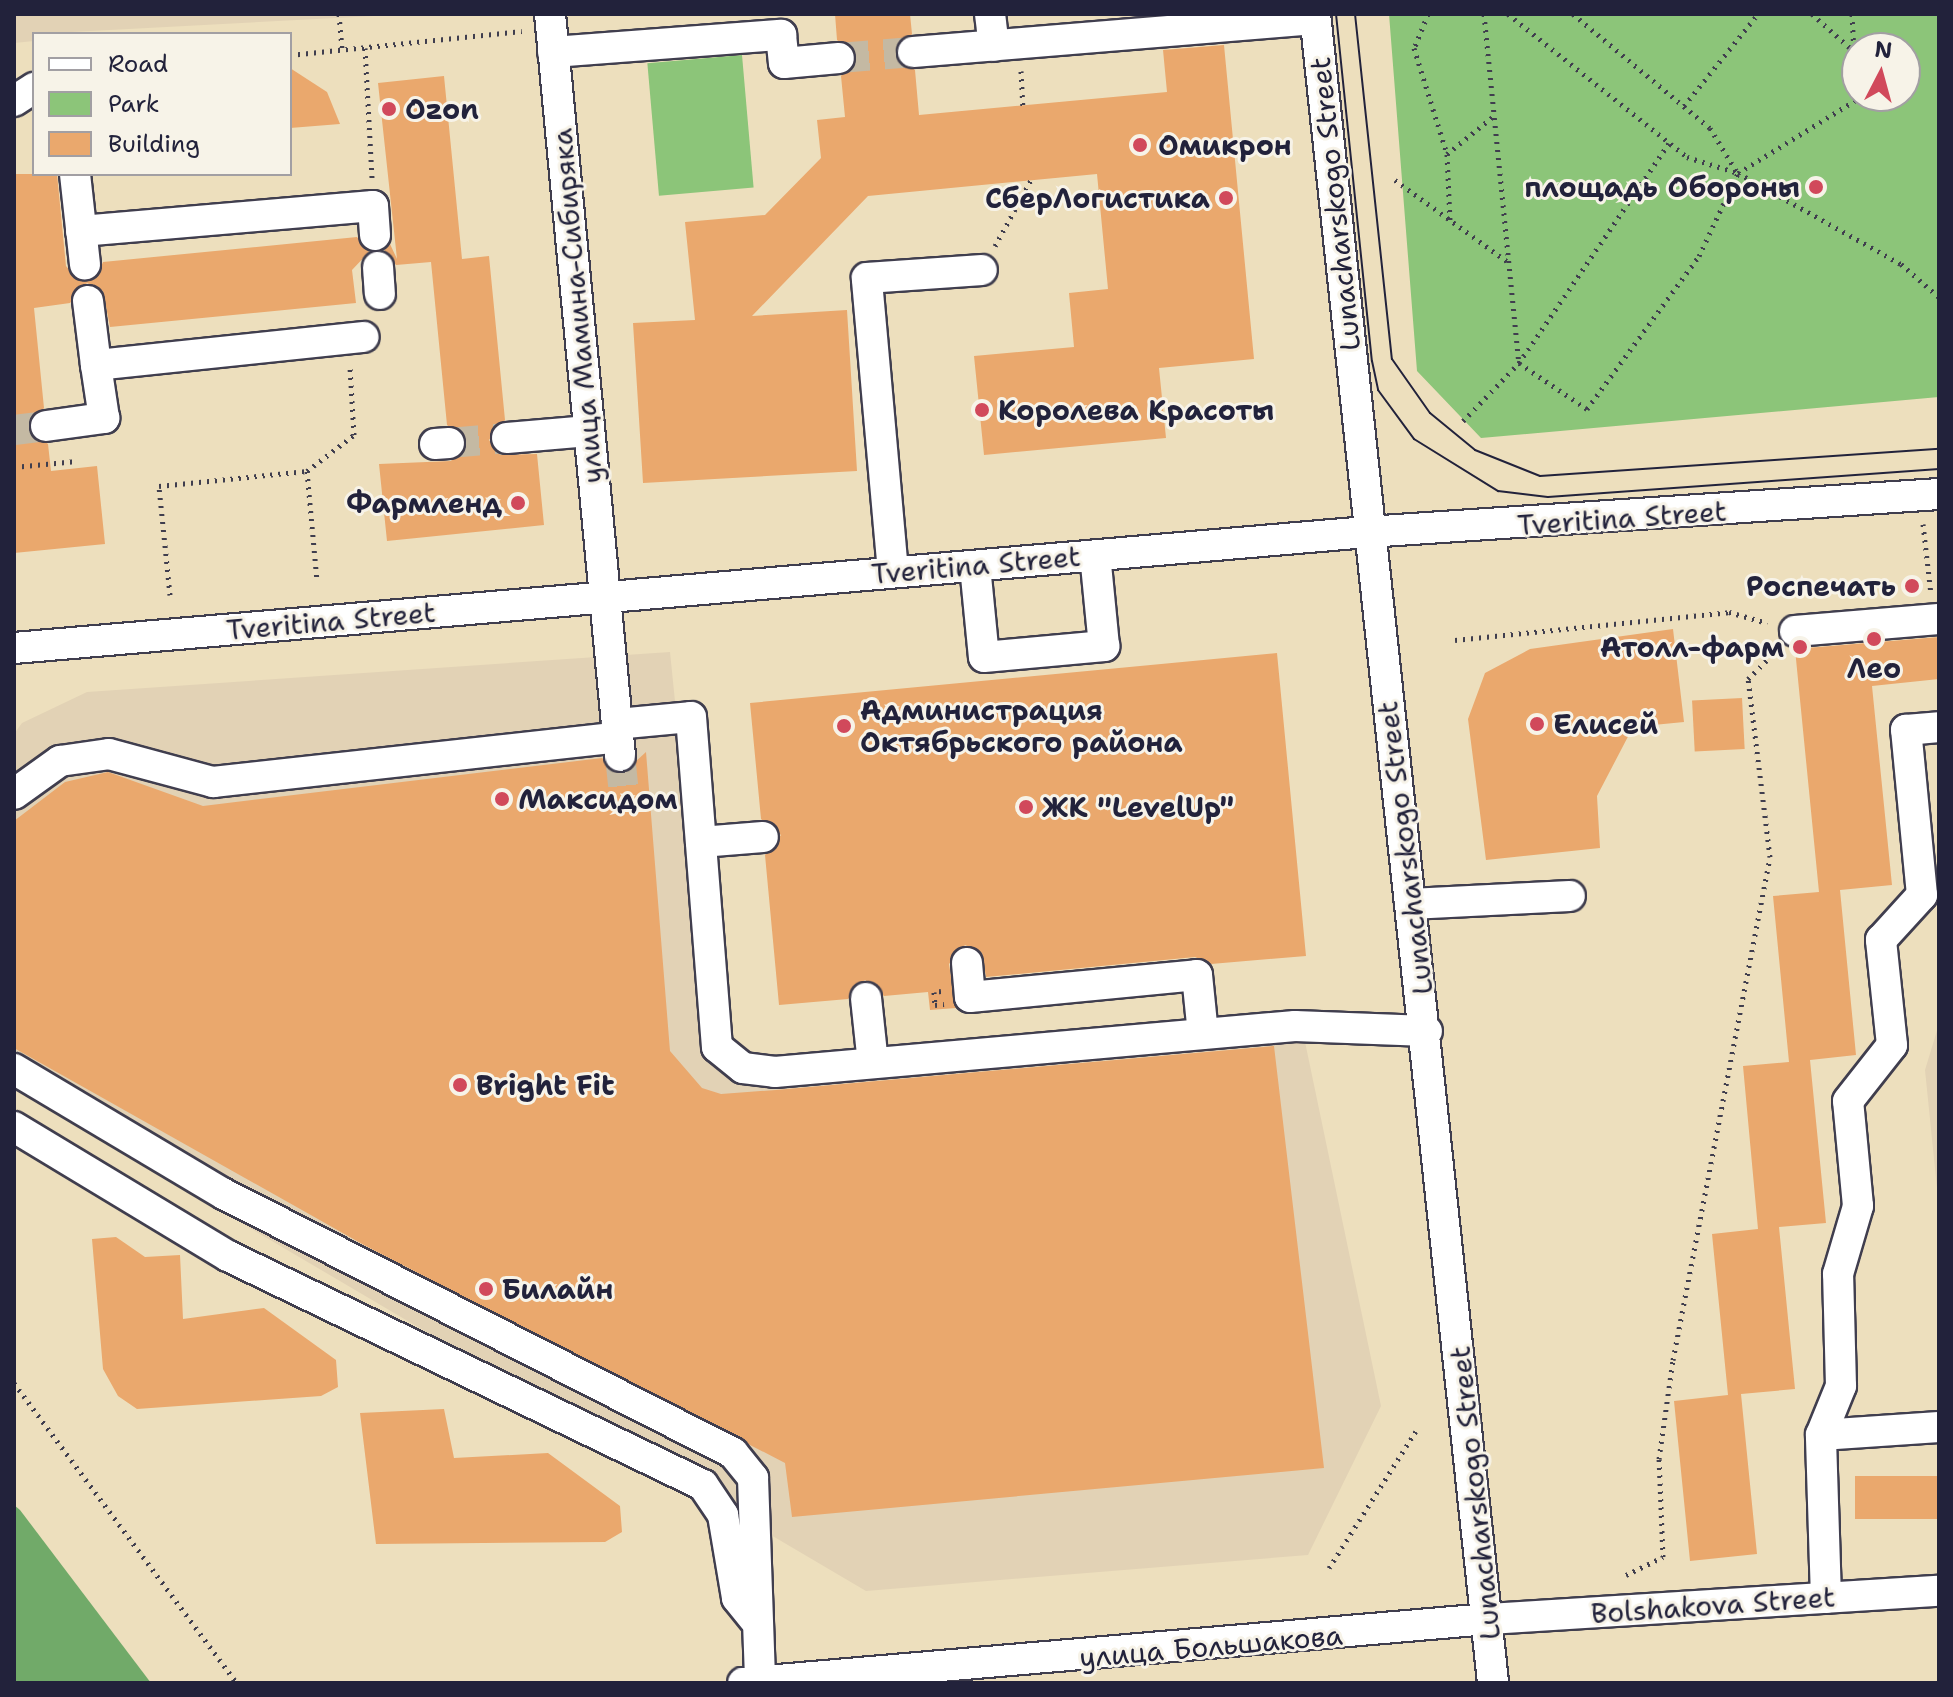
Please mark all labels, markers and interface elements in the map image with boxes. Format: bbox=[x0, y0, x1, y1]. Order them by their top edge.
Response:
legend bbox=[32, 32, 292, 176]
north arrow bbox=[1841, 32, 1921, 112]
text: N bbox=[1873, 34, 1894, 65]
text: Road bbox=[108, 48, 168, 80]
street label: Lunacharskogo Street bbox=[1303, 55, 1367, 353]
text: Park bbox=[108, 88, 160, 120]
place label: Ozon bbox=[405, 92, 479, 126]
marker: Ozon bbox=[380, 100, 398, 118]
street label: улица Мамина-Сибиряка bbox=[545, 127, 609, 485]
text: Building bbox=[108, 128, 200, 160]
place label: Омикрон bbox=[1158, 128, 1292, 162]
marker: Омикрон bbox=[1129, 134, 1151, 156]
place label: площадь Обороны bbox=[1524, 170, 1800, 204]
marker: площадь Обороны bbox=[1807, 178, 1825, 196]
place label: СберЛогистика bbox=[985, 181, 1210, 215]
marker: СберЛогистика bbox=[1217, 189, 1235, 207]
place label: Королева Красоты bbox=[998, 393, 1274, 427]
marker: Королева Красоты bbox=[973, 401, 991, 419]
place label: Фармленд bbox=[346, 486, 502, 520]
marker: Фармленд bbox=[509, 494, 527, 512]
street label: Tveritina Street bbox=[1516, 494, 1728, 542]
street label: Tveritina Street bbox=[870, 539, 1082, 591]
place label: Роспечать bbox=[1746, 569, 1896, 603]
marker: Роспечать bbox=[1903, 577, 1921, 595]
street label: Tveritina Street bbox=[225, 595, 437, 647]
place label: Атолл-фарм bbox=[1600, 630, 1784, 664]
marker: Лео bbox=[1865, 630, 1883, 648]
marker: Атолл-фарм bbox=[1791, 638, 1809, 656]
place label: Лео bbox=[1847, 651, 1901, 685]
place label: Администрация Октябрьского района bbox=[860, 693, 1183, 759]
street label: Lunacharskogo Street bbox=[1370, 699, 1440, 997]
place label: Елисей bbox=[1553, 707, 1658, 741]
marker: Елисей bbox=[1528, 715, 1546, 733]
marker: Администрация Октябрьского района bbox=[835, 717, 853, 735]
place label: Максидом bbox=[518, 782, 678, 816]
marker: Максидом bbox=[493, 790, 511, 808]
place label: ЖК "LevelUp" bbox=[1042, 790, 1234, 824]
marker: ЖК "LevelUp" bbox=[1017, 798, 1035, 816]
place label: Bright Fit bbox=[476, 1068, 615, 1102]
marker: Bright Fit bbox=[451, 1076, 469, 1094]
place label: Билайн bbox=[502, 1272, 613, 1306]
marker: Билайн bbox=[477, 1280, 495, 1298]
street label: Lunacharskogo Street bbox=[1443, 1344, 1507, 1642]
street label: Bolshakova Street bbox=[1590, 1580, 1836, 1630]
street label: улица Большакова bbox=[1078, 1618, 1344, 1674]

